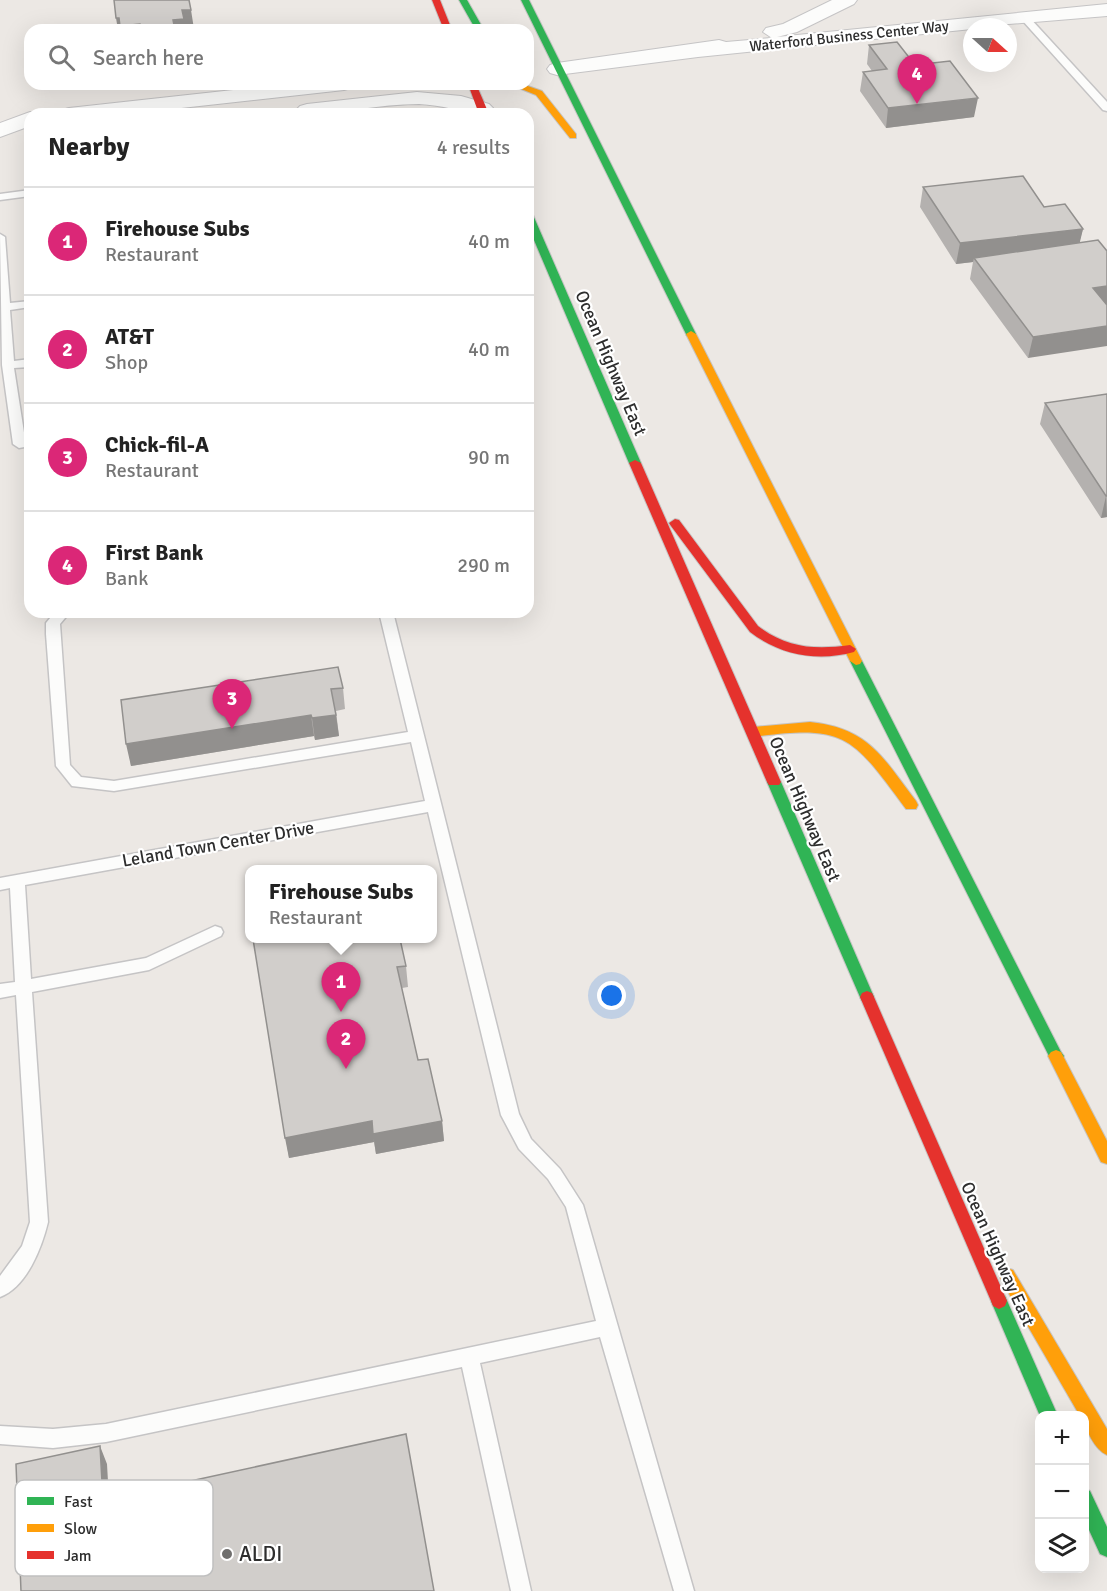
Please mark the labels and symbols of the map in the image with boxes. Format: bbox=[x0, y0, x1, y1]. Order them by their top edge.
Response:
street label: Waterford Business Center Way bbox=[748, 17, 950, 55]
north arrow bbox=[963, 18, 1017, 72]
pin: 4 bbox=[898, 54, 936, 104]
street label: Ocean Highway East bbox=[570, 287, 652, 439]
pin: 3 bbox=[212, 680, 252, 729]
street label: Ocean Highway East bbox=[764, 733, 846, 885]
street label: Leland Town Center Drive bbox=[120, 816, 316, 872]
pin: 1 bbox=[322, 962, 360, 1012]
your location bbox=[597, 981, 626, 1010]
pin: 2 bbox=[326, 1020, 366, 1069]
street label: Ocean Highway East bbox=[956, 1178, 1040, 1330]
legend bbox=[15, 1480, 213, 1576]
text: Fast bbox=[64, 1492, 93, 1512]
text: Slow bbox=[64, 1519, 98, 1539]
place label: ALDI bbox=[239, 1541, 282, 1567]
text: Jam bbox=[64, 1546, 92, 1566]
marker: ALDI bbox=[220, 1547, 234, 1561]

